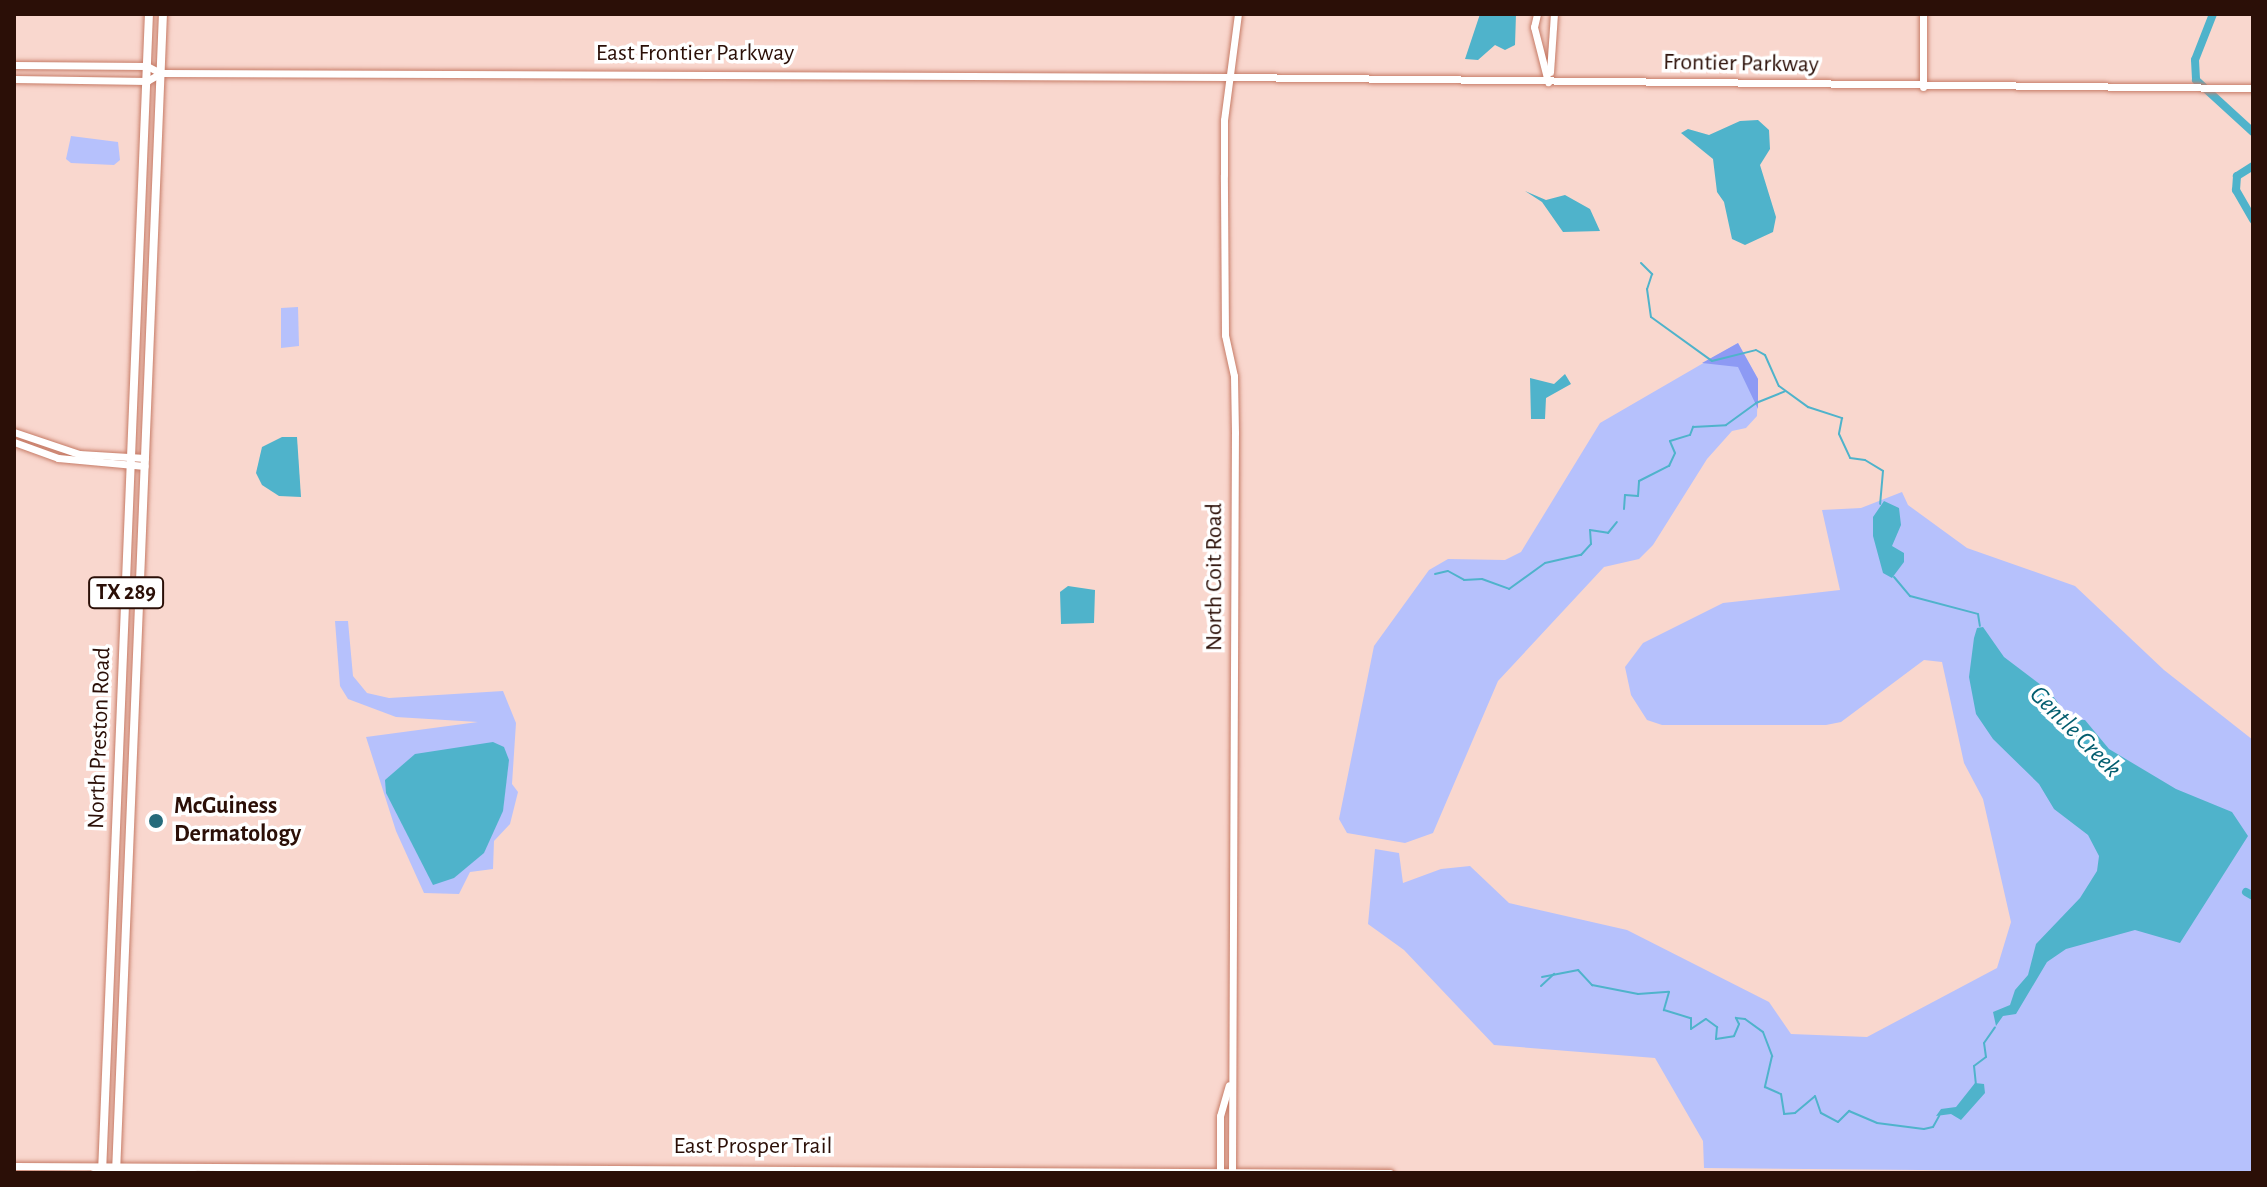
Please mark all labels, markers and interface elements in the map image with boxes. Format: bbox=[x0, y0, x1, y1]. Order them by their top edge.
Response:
street label: East Frontier Parkway bbox=[596, 40, 794, 68]
street label: Frontier Parkway bbox=[1663, 48, 1819, 80]
street label: North Coit Road bbox=[1201, 503, 1229, 651]
road number: TX 289 bbox=[88, 575, 164, 611]
street label: North Preston Road bbox=[82, 647, 118, 829]
water label: Gentle Creek bbox=[2022, 679, 2128, 785]
place label: McGuiness Dermatology bbox=[174, 793, 301, 849]
marker: McGuiness Dermatology bbox=[145, 810, 167, 832]
street label: East Prosper Trail bbox=[674, 1133, 832, 1161]

